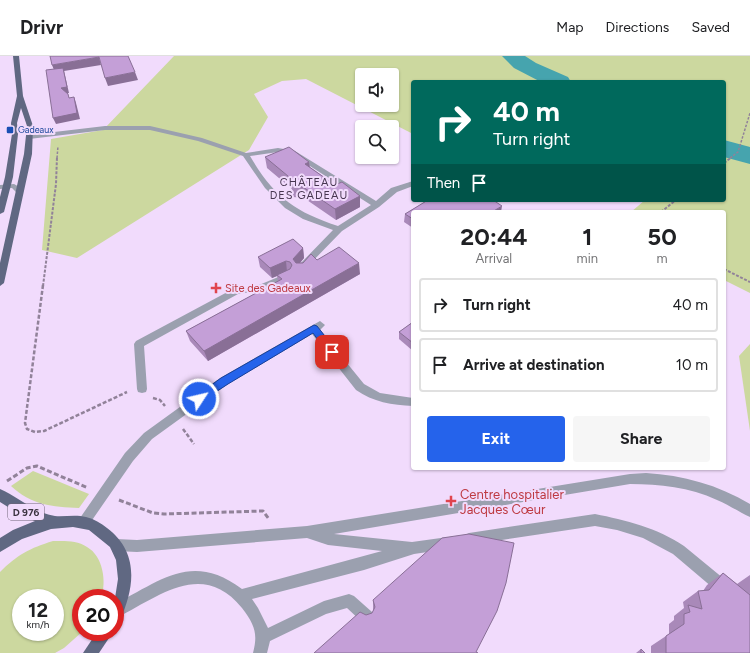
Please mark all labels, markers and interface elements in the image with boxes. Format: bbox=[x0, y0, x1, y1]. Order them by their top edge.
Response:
text: Drivr bbox=[20, 16, 63, 39]
text: Map bbox=[556, 19, 584, 36]
text: Directions bbox=[606, 19, 669, 36]
text: Saved bbox=[691, 19, 730, 36]
map controls bbox=[355, 68, 399, 164]
button: sound bbox=[355, 68, 399, 112]
text: 40 m bbox=[493, 94, 560, 128]
icon: right bbox=[427, 96, 479, 148]
button: search bbox=[355, 120, 399, 164]
place label: Gadeaux bbox=[18, 124, 54, 135]
marker: Gadeaux bbox=[5, 125, 15, 135]
text: Turn right bbox=[493, 128, 570, 150]
icon: arrive bbox=[468, 172, 490, 194]
text: Then bbox=[427, 174, 460, 192]
district label: CHÂTEAU DES GADEAU bbox=[270, 175, 348, 202]
text: 20:44 bbox=[460, 222, 527, 251]
text: 1 bbox=[582, 222, 592, 251]
text: 50 bbox=[647, 222, 677, 251]
text: Arrival bbox=[475, 251, 512, 266]
text: min bbox=[577, 251, 598, 266]
text: m bbox=[656, 251, 667, 266]
marker: Site des Gadeaux bbox=[210, 282, 222, 294]
place label: Site des Gadeaux bbox=[225, 282, 312, 295]
icon: right bbox=[429, 294, 451, 316]
text: Turn right bbox=[463, 296, 531, 314]
text: 40 m bbox=[673, 296, 708, 314]
pin bbox=[315, 335, 349, 369]
icon: arrive bbox=[321, 341, 343, 363]
icon: arrive bbox=[429, 354, 451, 376]
text: Arrive at destination bbox=[463, 356, 604, 374]
text: 10 m bbox=[676, 356, 708, 374]
position arrow bbox=[178, 378, 220, 420]
button: Exit bbox=[427, 416, 565, 462]
button: Share bbox=[573, 416, 710, 462]
place label: Centre hospitalier Jacques Cœur bbox=[460, 487, 564, 517]
marker: Centre hospitalier Jacques Cœur bbox=[445, 495, 457, 507]
road number: D 976 bbox=[8, 504, 44, 520]
speed limit sign: 20 bbox=[72, 589, 124, 641]
text: 12 bbox=[28, 598, 48, 622]
text: km/h bbox=[27, 618, 49, 631]

